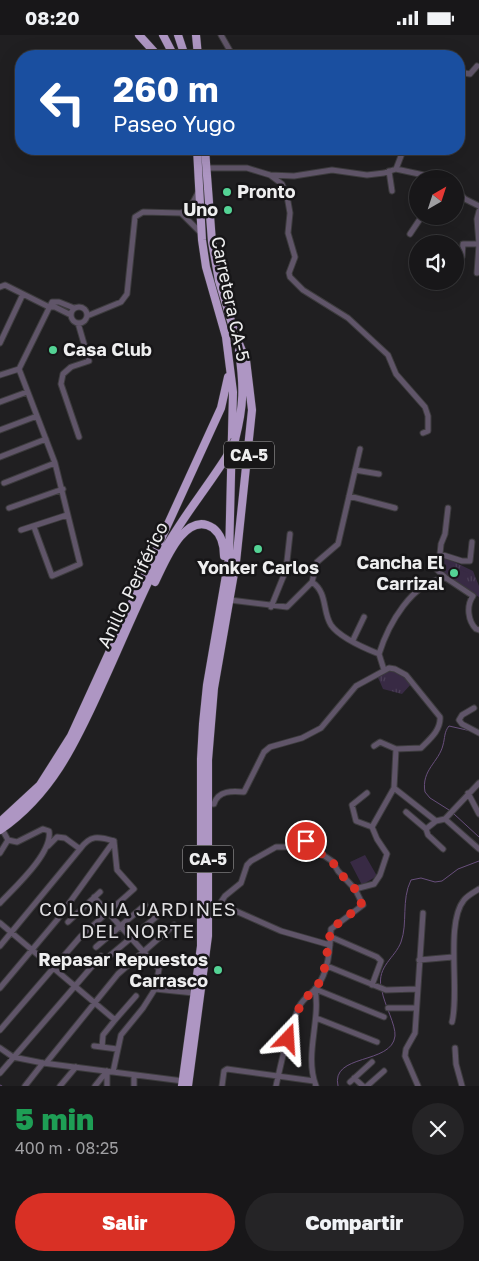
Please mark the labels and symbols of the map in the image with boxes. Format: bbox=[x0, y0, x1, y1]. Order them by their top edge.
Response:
north arrow bbox=[409, 170, 464, 225]
place label: Pronto bbox=[237, 180, 296, 202]
marker: Pronto bbox=[221, 186, 233, 198]
place label: Uno bbox=[183, 198, 218, 220]
marker: Uno bbox=[222, 204, 234, 216]
street label: Carretera CA-5 bbox=[207, 234, 255, 363]
place label: Casa Club bbox=[63, 338, 152, 360]
marker: Casa Club bbox=[47, 344, 59, 356]
road number: CA-5 bbox=[224, 441, 274, 469]
street label: Anillo Periférico bbox=[92, 518, 172, 651]
marker: Yonker Carlos bbox=[252, 543, 264, 555]
place label: Cancha El Carrizal bbox=[356, 551, 444, 594]
place label: Yonker Carlos bbox=[197, 556, 319, 578]
marker: Cancha El Carrizal bbox=[448, 567, 460, 579]
pin bbox=[285, 820, 327, 862]
road number: CA-5 bbox=[183, 846, 233, 873]
district label: COLONIA JARDINES DEL NORTE bbox=[39, 897, 237, 942]
place label: Repasar Repuestos Carrasco bbox=[38, 948, 208, 991]
marker: Repasar Repuestos Carrasco bbox=[212, 964, 224, 976]
position arrow bbox=[261, 1012, 313, 1064]

